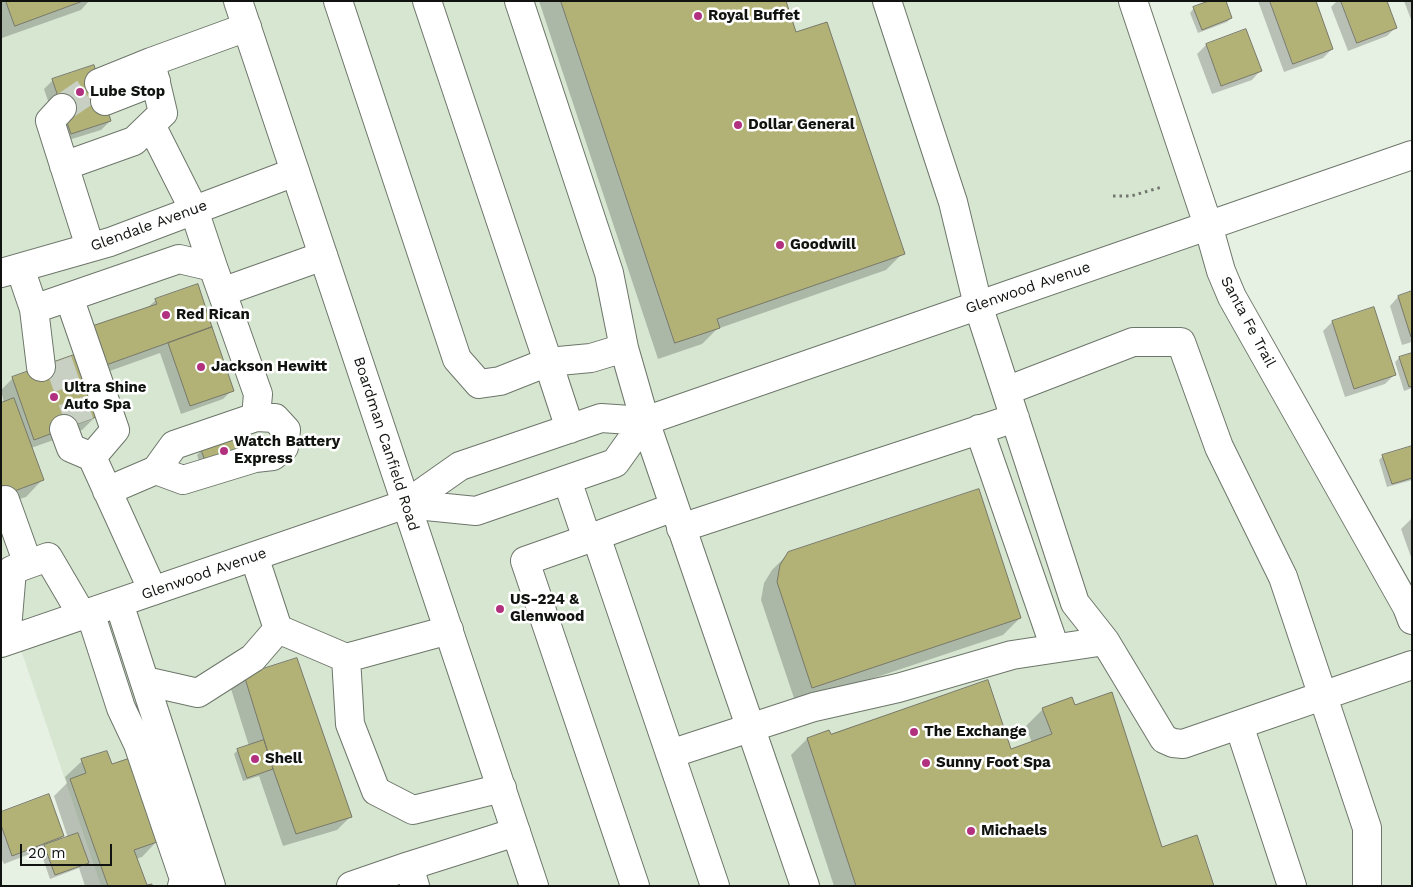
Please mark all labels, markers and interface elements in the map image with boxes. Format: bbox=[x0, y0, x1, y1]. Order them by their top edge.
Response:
place label: Royal Buffet bbox=[708, 7, 800, 25]
marker: Royal Buffet bbox=[692, 10, 704, 22]
place label: Lube Stop bbox=[90, 83, 165, 101]
marker: Lube Stop bbox=[74, 86, 86, 98]
place label: Dollar General bbox=[748, 116, 855, 134]
marker: Dollar General bbox=[732, 119, 744, 131]
street label: Glendale Avenue bbox=[88, 197, 210, 255]
place label: Goodwill bbox=[790, 236, 856, 254]
marker: Goodwill bbox=[774, 239, 786, 251]
street label: Glenwood Avenue bbox=[963, 258, 1093, 318]
street label: Santa Fe Trail bbox=[1217, 274, 1279, 370]
place label: Red Rican bbox=[176, 306, 250, 324]
marker: Red Rican bbox=[160, 309, 172, 321]
street label: Boardman Canfield Road bbox=[349, 355, 423, 533]
place label: Jackson Hewitt bbox=[211, 358, 327, 376]
marker: Jackson Hewitt bbox=[195, 361, 207, 373]
place label: Ultra Shine Auto Spa bbox=[64, 379, 146, 414]
marker: Ultra Shine Auto Spa bbox=[48, 391, 60, 403]
place label: Watch Battery Express bbox=[234, 433, 340, 468]
marker: Watch Battery Express bbox=[218, 445, 230, 457]
street label: Glenwood Avenue bbox=[139, 544, 269, 604]
place label: US-224 & Glenwood bbox=[510, 591, 584, 626]
marker: US-224 & Glenwood bbox=[494, 603, 506, 615]
place label: The Exchange bbox=[924, 723, 1027, 741]
marker: The Exchange bbox=[908, 726, 920, 738]
place label: Shell bbox=[265, 750, 302, 768]
marker: Shell bbox=[249, 753, 261, 765]
place label: Sunny Foot Spa bbox=[936, 754, 1051, 772]
marker: Sunny Foot Spa bbox=[920, 757, 932, 769]
place label: Michaels bbox=[981, 822, 1047, 840]
marker: Michaels bbox=[965, 825, 977, 837]
scale bar bbox=[22, 834, 115, 866]
text: 20 m bbox=[28, 844, 66, 862]

